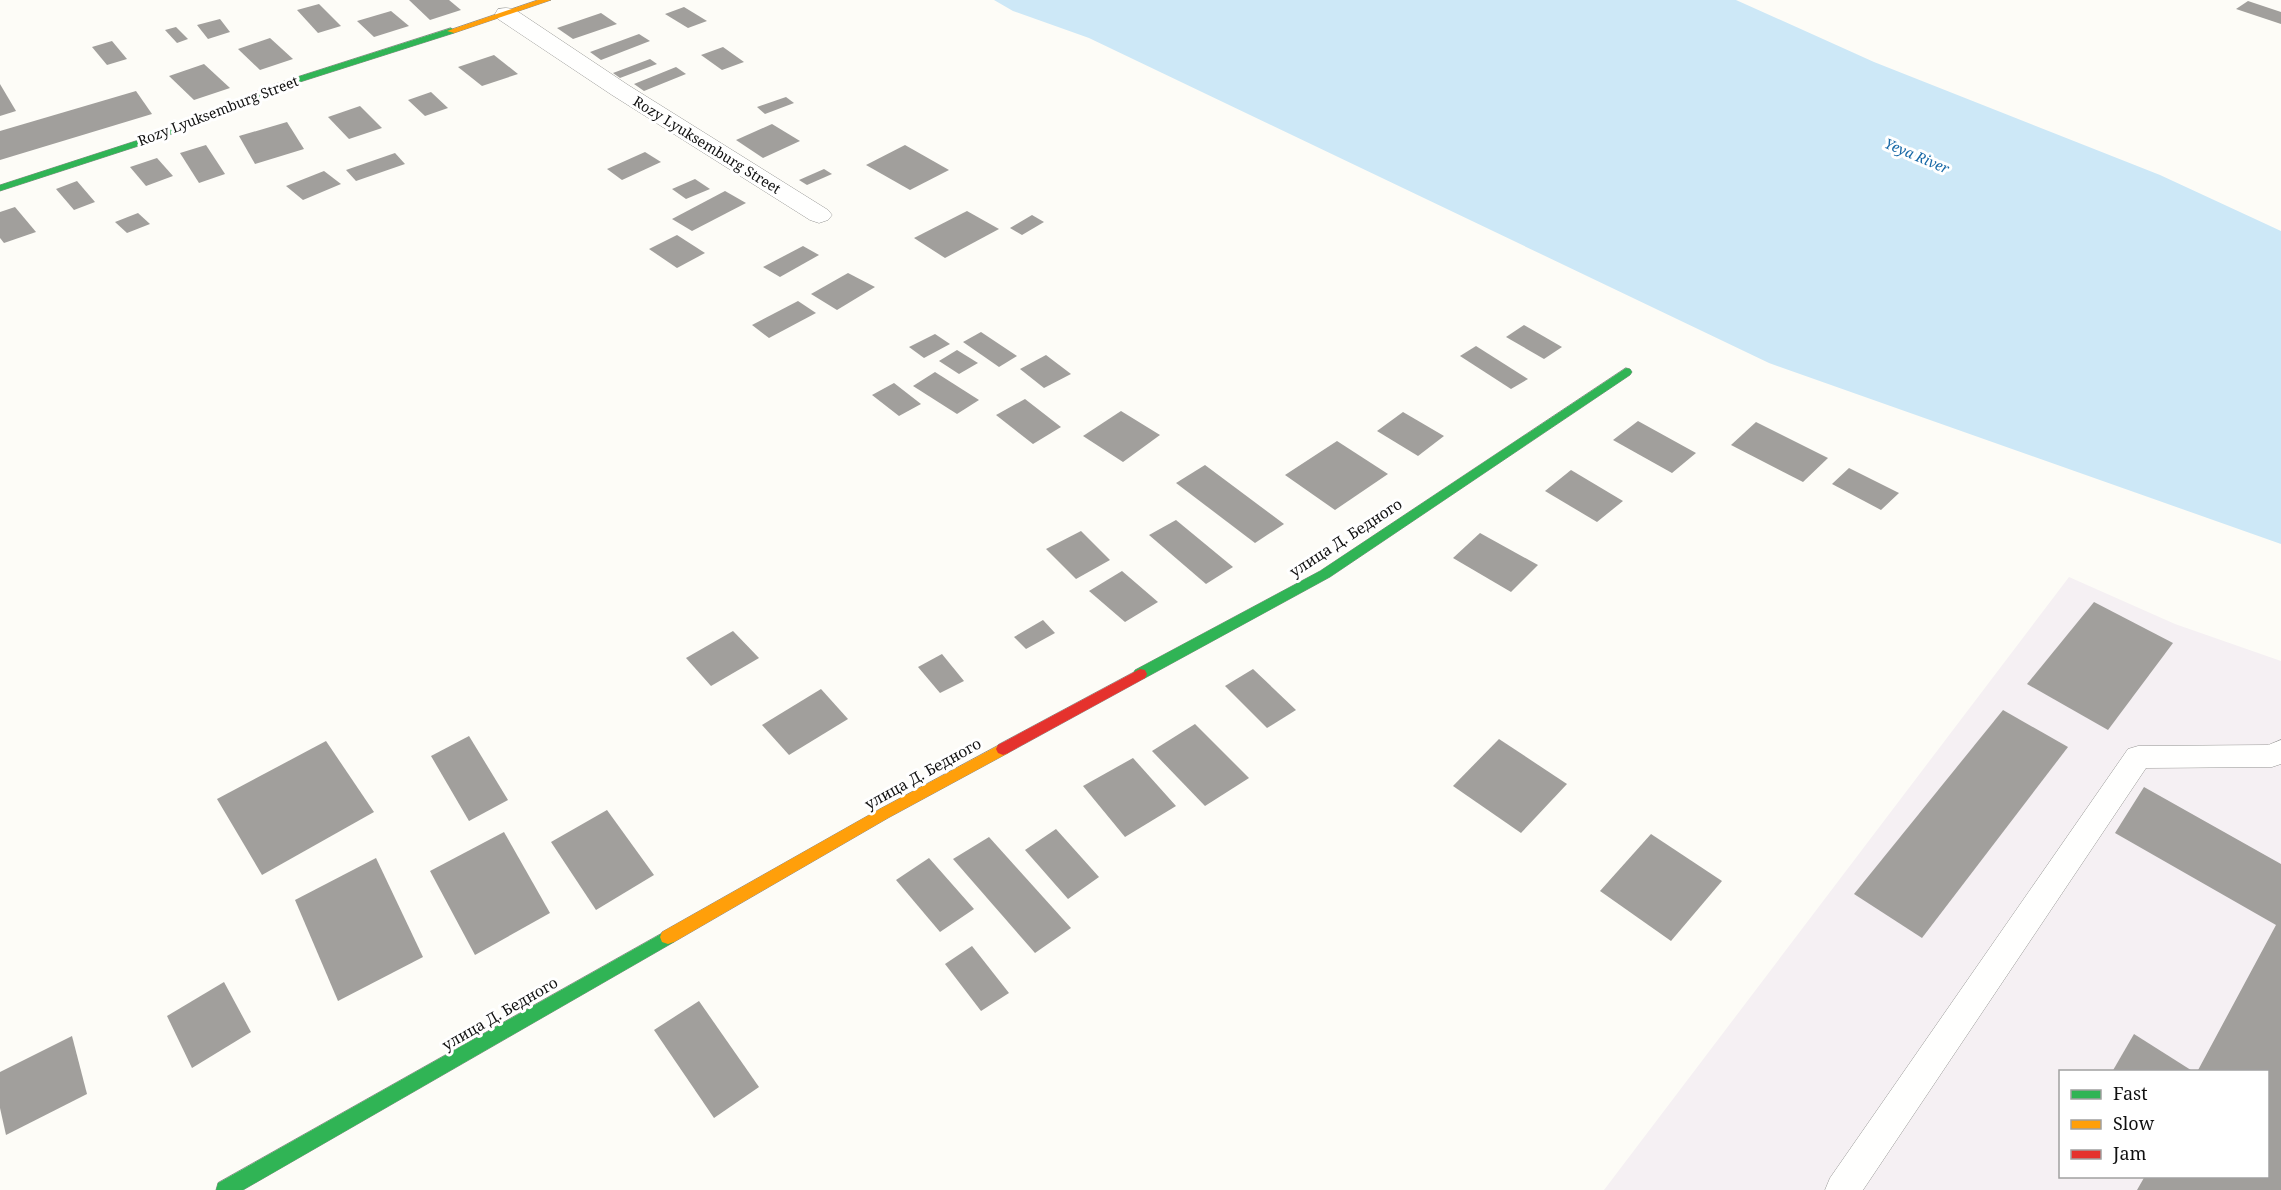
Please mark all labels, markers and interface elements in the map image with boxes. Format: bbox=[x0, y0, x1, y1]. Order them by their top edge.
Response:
street label: Rozy Lyuksemburg Street bbox=[135, 71, 301, 150]
street label: Rozy Lyuksemburg Street bbox=[630, 91, 785, 198]
water label: Yeya River bbox=[1882, 133, 1953, 178]
street label: улица Д. Бедного bbox=[1285, 493, 1406, 581]
street label: улица Д. Бедного bbox=[861, 733, 984, 813]
street label: улица Д. Бедного bbox=[438, 972, 561, 1054]
legend bbox=[2059, 1070, 2269, 1178]
text: Fast bbox=[2113, 1081, 2148, 1105]
text: Slow bbox=[2113, 1111, 2155, 1135]
text: Jam bbox=[2112, 1141, 2147, 1165]

